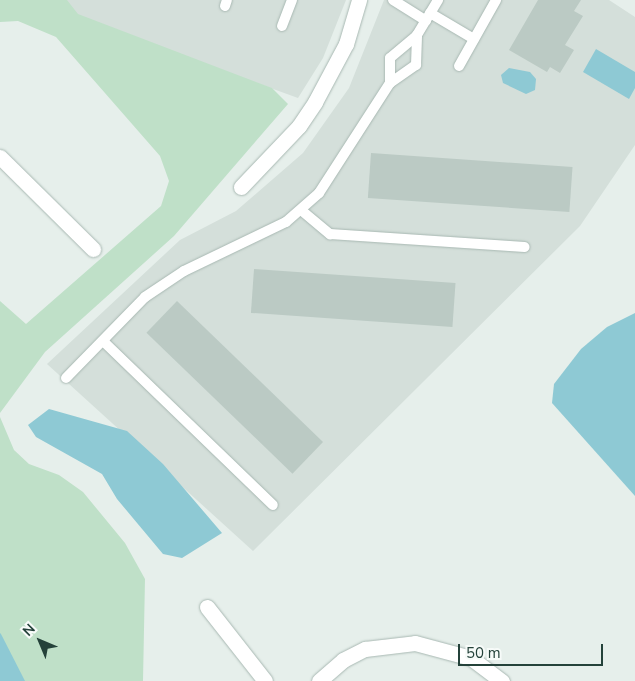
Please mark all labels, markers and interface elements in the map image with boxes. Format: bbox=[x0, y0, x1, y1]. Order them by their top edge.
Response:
north arrow bbox=[15, 616, 65, 666]
text: N bbox=[19, 620, 39, 640]
scale bar bbox=[460, 634, 605, 666]
text: 50 m bbox=[466, 643, 501, 663]

